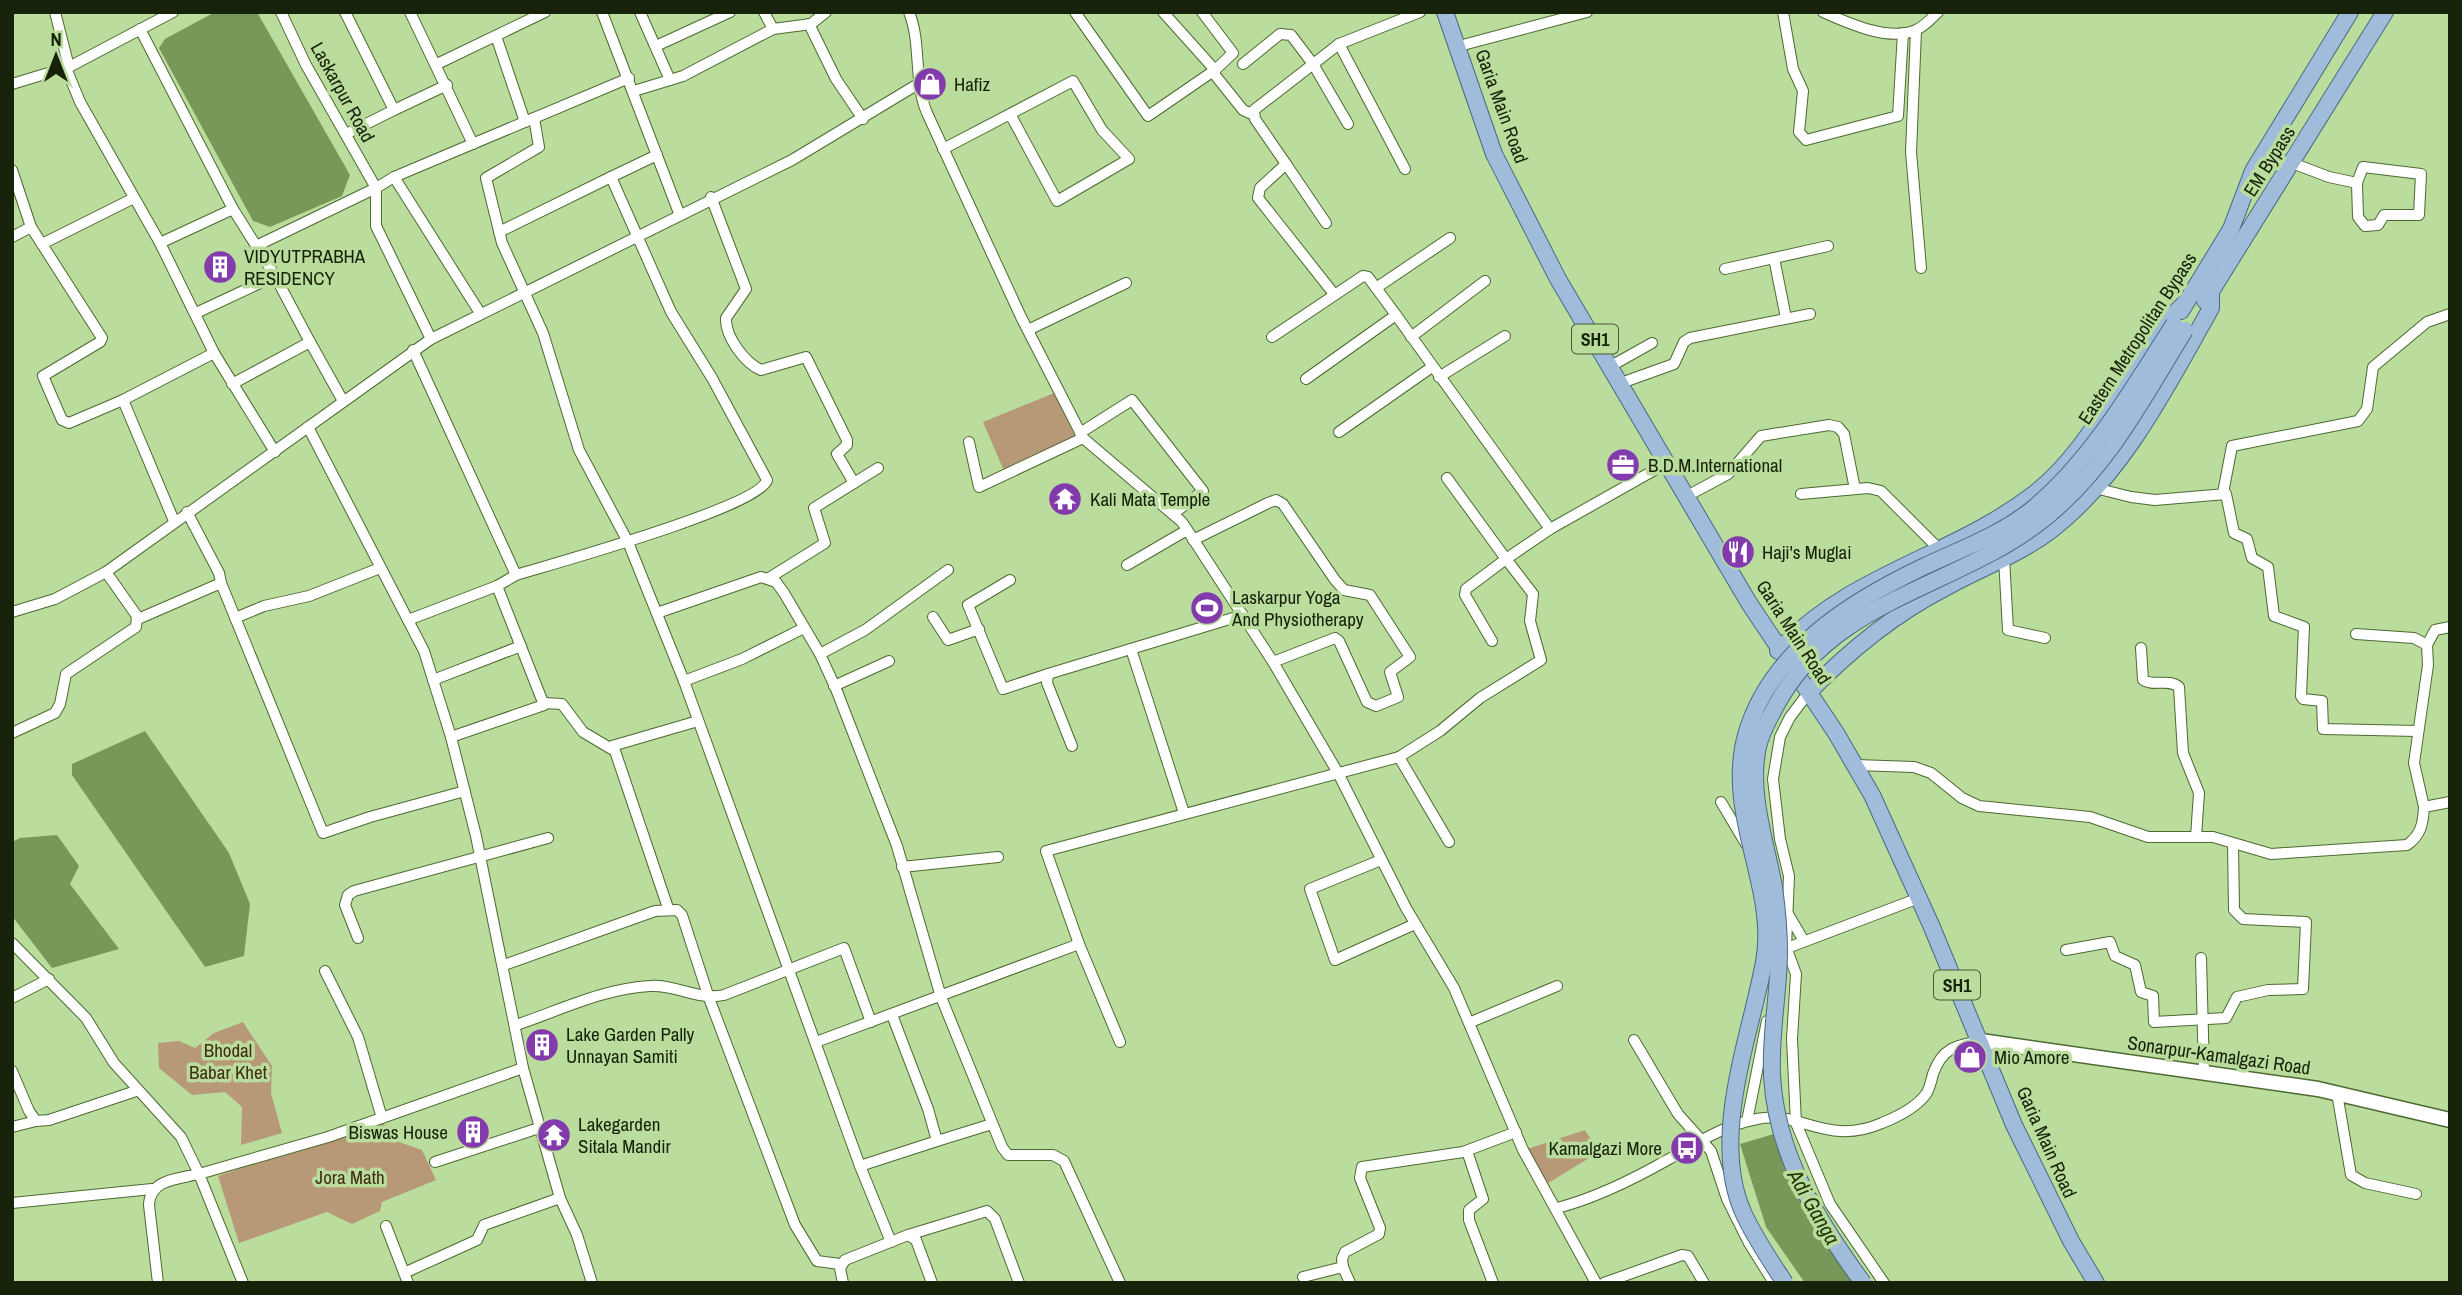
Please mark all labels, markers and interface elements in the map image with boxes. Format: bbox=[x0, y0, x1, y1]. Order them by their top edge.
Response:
north arrow bbox=[21, 21, 91, 91]
text: N bbox=[50, 26, 62, 52]
street label: Laskarpur Road bbox=[305, 37, 381, 147]
street label: Garia Main Road bbox=[1469, 45, 1535, 167]
shop icon: Hafiz bbox=[911, 65, 949, 103]
place label: Hafiz bbox=[954, 71, 991, 97]
street label: EM Bypass bbox=[2237, 121, 2301, 201]
place label: VIDYUTPRABHA RESIDENCY bbox=[244, 243, 366, 291]
street label: Eastern Metropolitan Bypass bbox=[2072, 247, 2202, 429]
building icon: VIDYUTPRABHA RESIDENCY bbox=[201, 248, 239, 286]
road number: SH1 bbox=[1572, 324, 1618, 354]
office icon: B.D.M.International bbox=[1604, 446, 1642, 484]
place label: B.D.M.International bbox=[1648, 452, 1782, 478]
temple icon: Kali Mata Temple bbox=[1046, 480, 1084, 518]
place label: Kali Mata Temple bbox=[1090, 486, 1210, 512]
restaurant icon: Haji's Muglai bbox=[1719, 533, 1757, 571]
place label: Haji's Muglai bbox=[1762, 539, 1852, 565]
street label: Garia Main Road bbox=[1751, 575, 1837, 689]
place label: Laskarpur Yoga And Physiotherapy bbox=[1231, 584, 1364, 632]
sports icon: Laskarpur Yoga And Physiotherapy bbox=[1188, 589, 1226, 627]
road number: SH1 bbox=[1934, 970, 1980, 1000]
place label: Lake Garden Pally Unnayan Samiti bbox=[566, 1021, 694, 1069]
building icon: Lake Garden Pally Unnayan Samiti bbox=[523, 1026, 561, 1064]
street label: Sonarpur-Kamalgazi Road bbox=[2126, 1029, 2312, 1081]
park label: Bhodal Babar Khet bbox=[189, 1037, 268, 1085]
shop icon: Mio Amore bbox=[1951, 1038, 1989, 1076]
place label: Mio Amore bbox=[1994, 1044, 2069, 1070]
street label: Garia Main Road bbox=[2011, 1082, 2083, 1202]
place label: Lakegarden Sitala Mandir bbox=[578, 1111, 671, 1159]
building icon: Biswas House bbox=[454, 1113, 492, 1151]
temple icon: Lakegarden Sitala Mandir bbox=[535, 1116, 573, 1154]
place label: Biswas House bbox=[348, 1119, 448, 1145]
bus stop icon: Kamalgazi More bbox=[1668, 1129, 1706, 1167]
place label: Kamalgazi More bbox=[1549, 1135, 1662, 1161]
water label: Adi Ganga bbox=[1780, 1163, 1847, 1250]
park label: Jora Math bbox=[315, 1164, 385, 1190]

